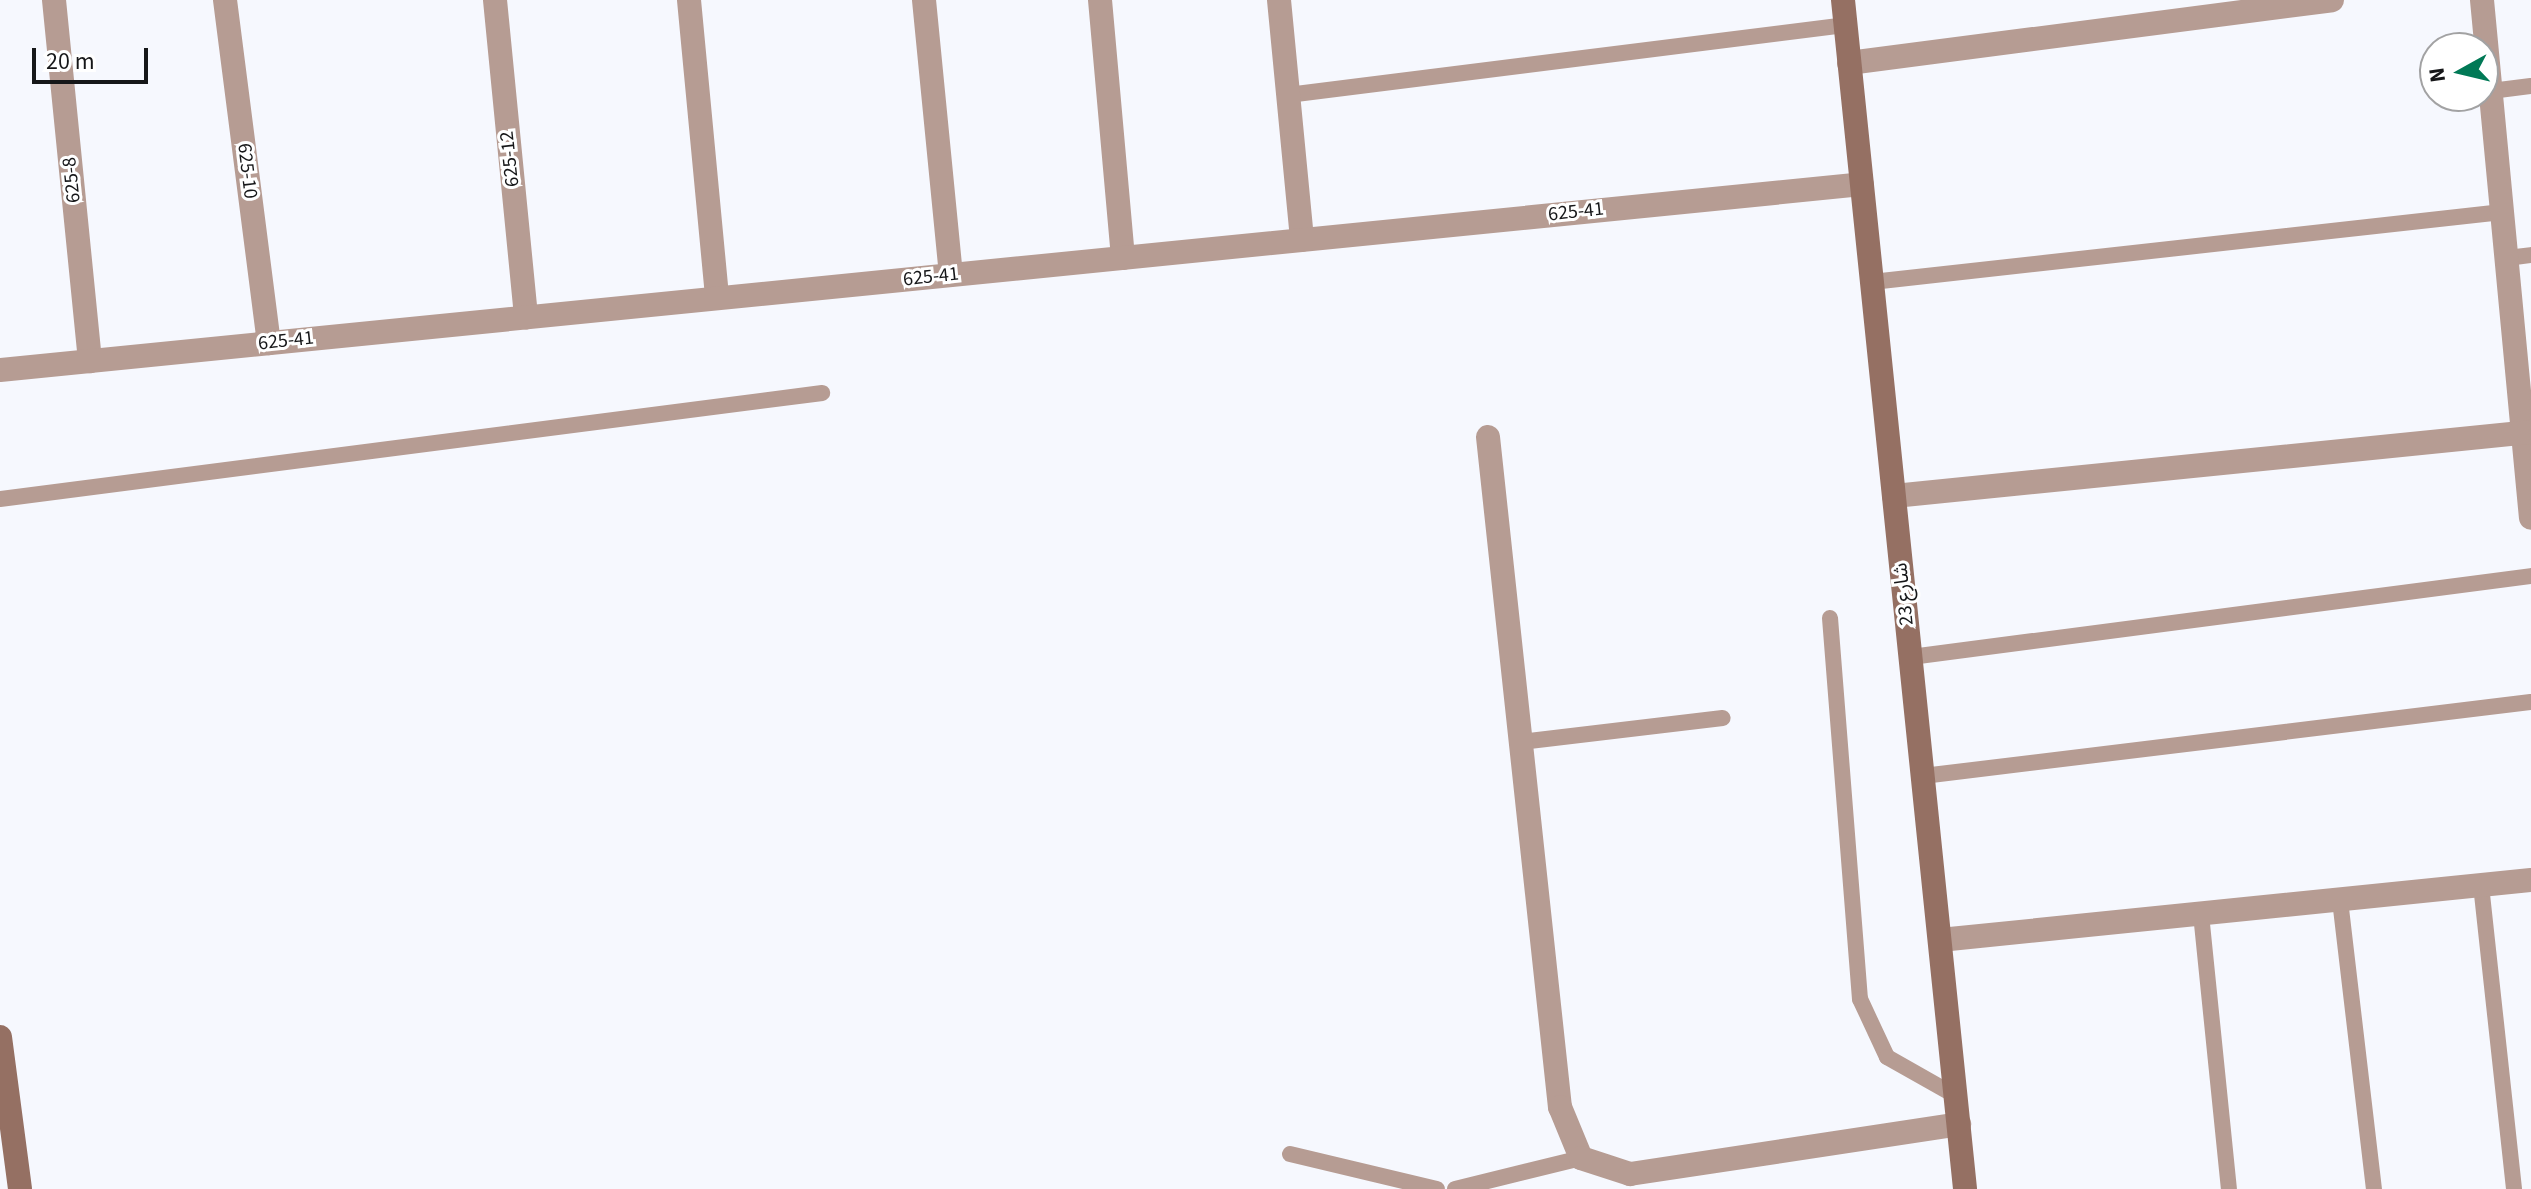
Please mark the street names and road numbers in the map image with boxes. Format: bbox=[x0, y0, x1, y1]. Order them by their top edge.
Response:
street label: 625-12 bbox=[495, 130, 525, 188]
street label: 625-10 bbox=[232, 142, 262, 200]
street label: 625-8 bbox=[58, 156, 86, 204]
street label: 625-41 bbox=[1547, 197, 1605, 227]
street label: 625-41 bbox=[902, 262, 960, 292]
street label: 625-41 bbox=[257, 326, 315, 356]
street label: شارع 23 bbox=[1889, 561, 1919, 627]

